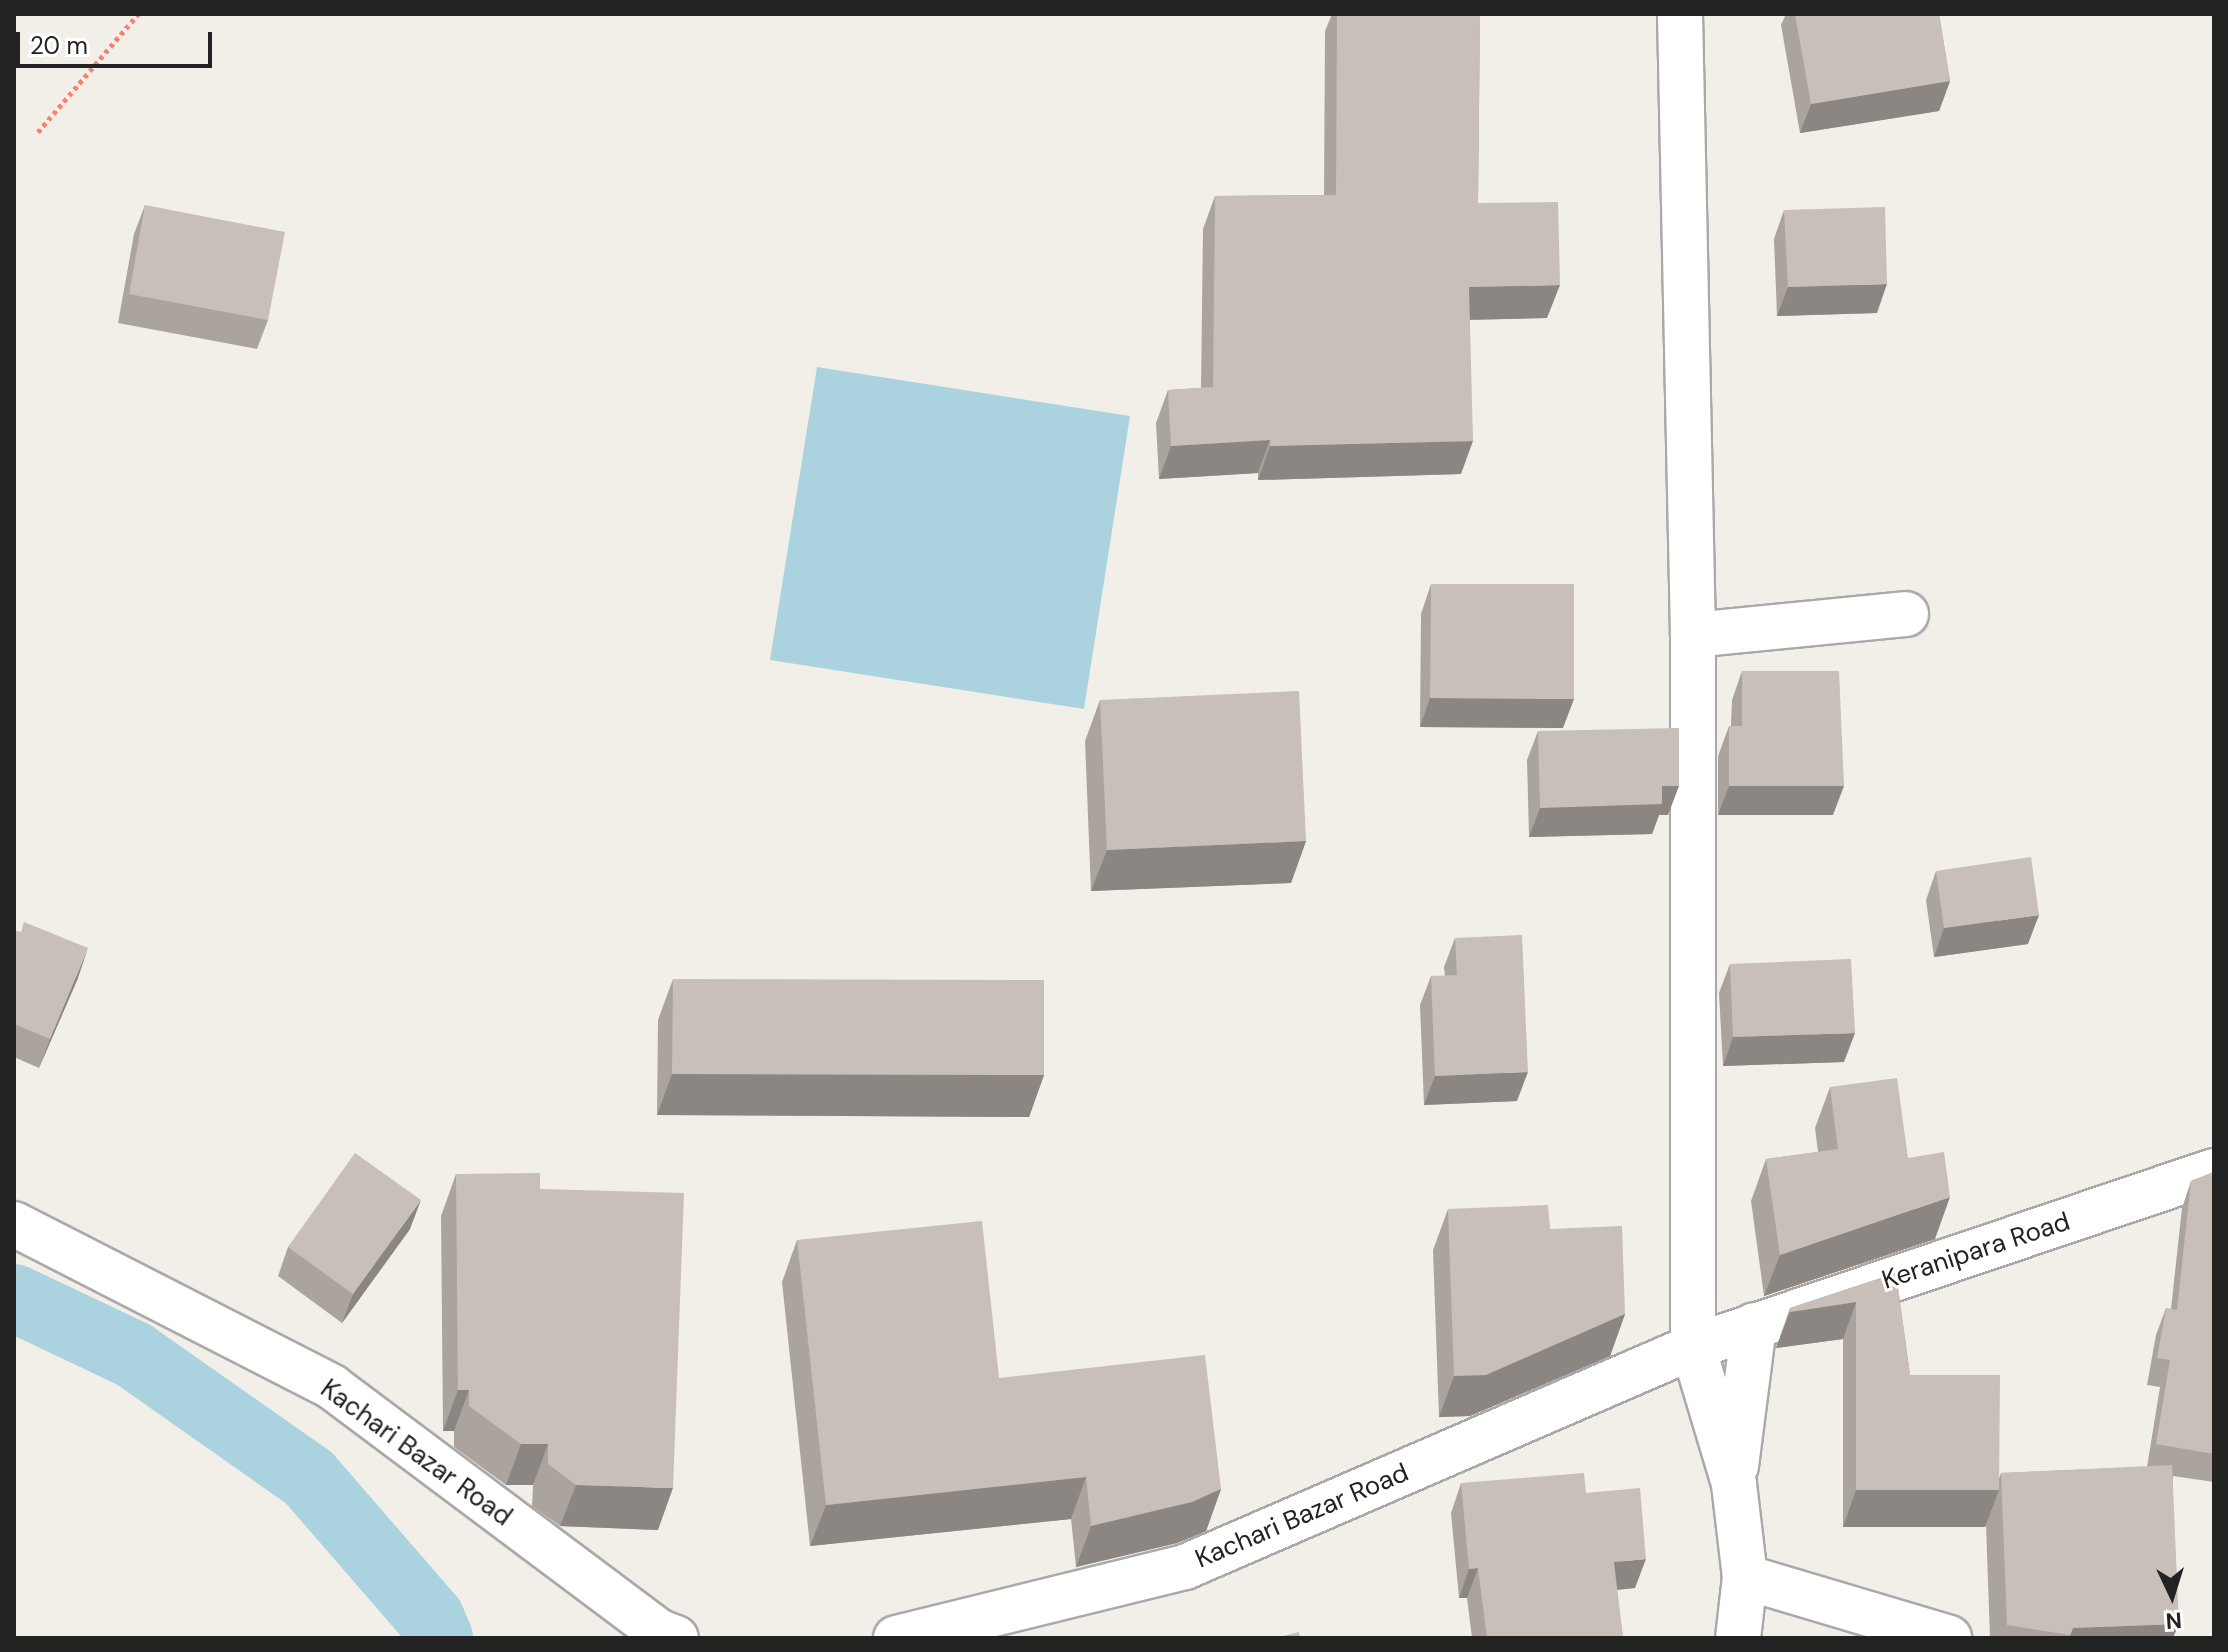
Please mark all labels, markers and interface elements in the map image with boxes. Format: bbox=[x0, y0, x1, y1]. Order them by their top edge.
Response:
scale bar bbox=[20, 16, 216, 66]
text: 20 m bbox=[30, 30, 88, 61]
street label: Keranipara Road bbox=[1878, 1206, 2074, 1296]
street label: Kachari Bazar Road bbox=[314, 1373, 518, 1533]
street label: Kachari Bazar Road bbox=[1191, 1457, 1413, 1575]
north arrow bbox=[2132, 1556, 2212, 1636]
text: N bbox=[2165, 1605, 2183, 1635]

